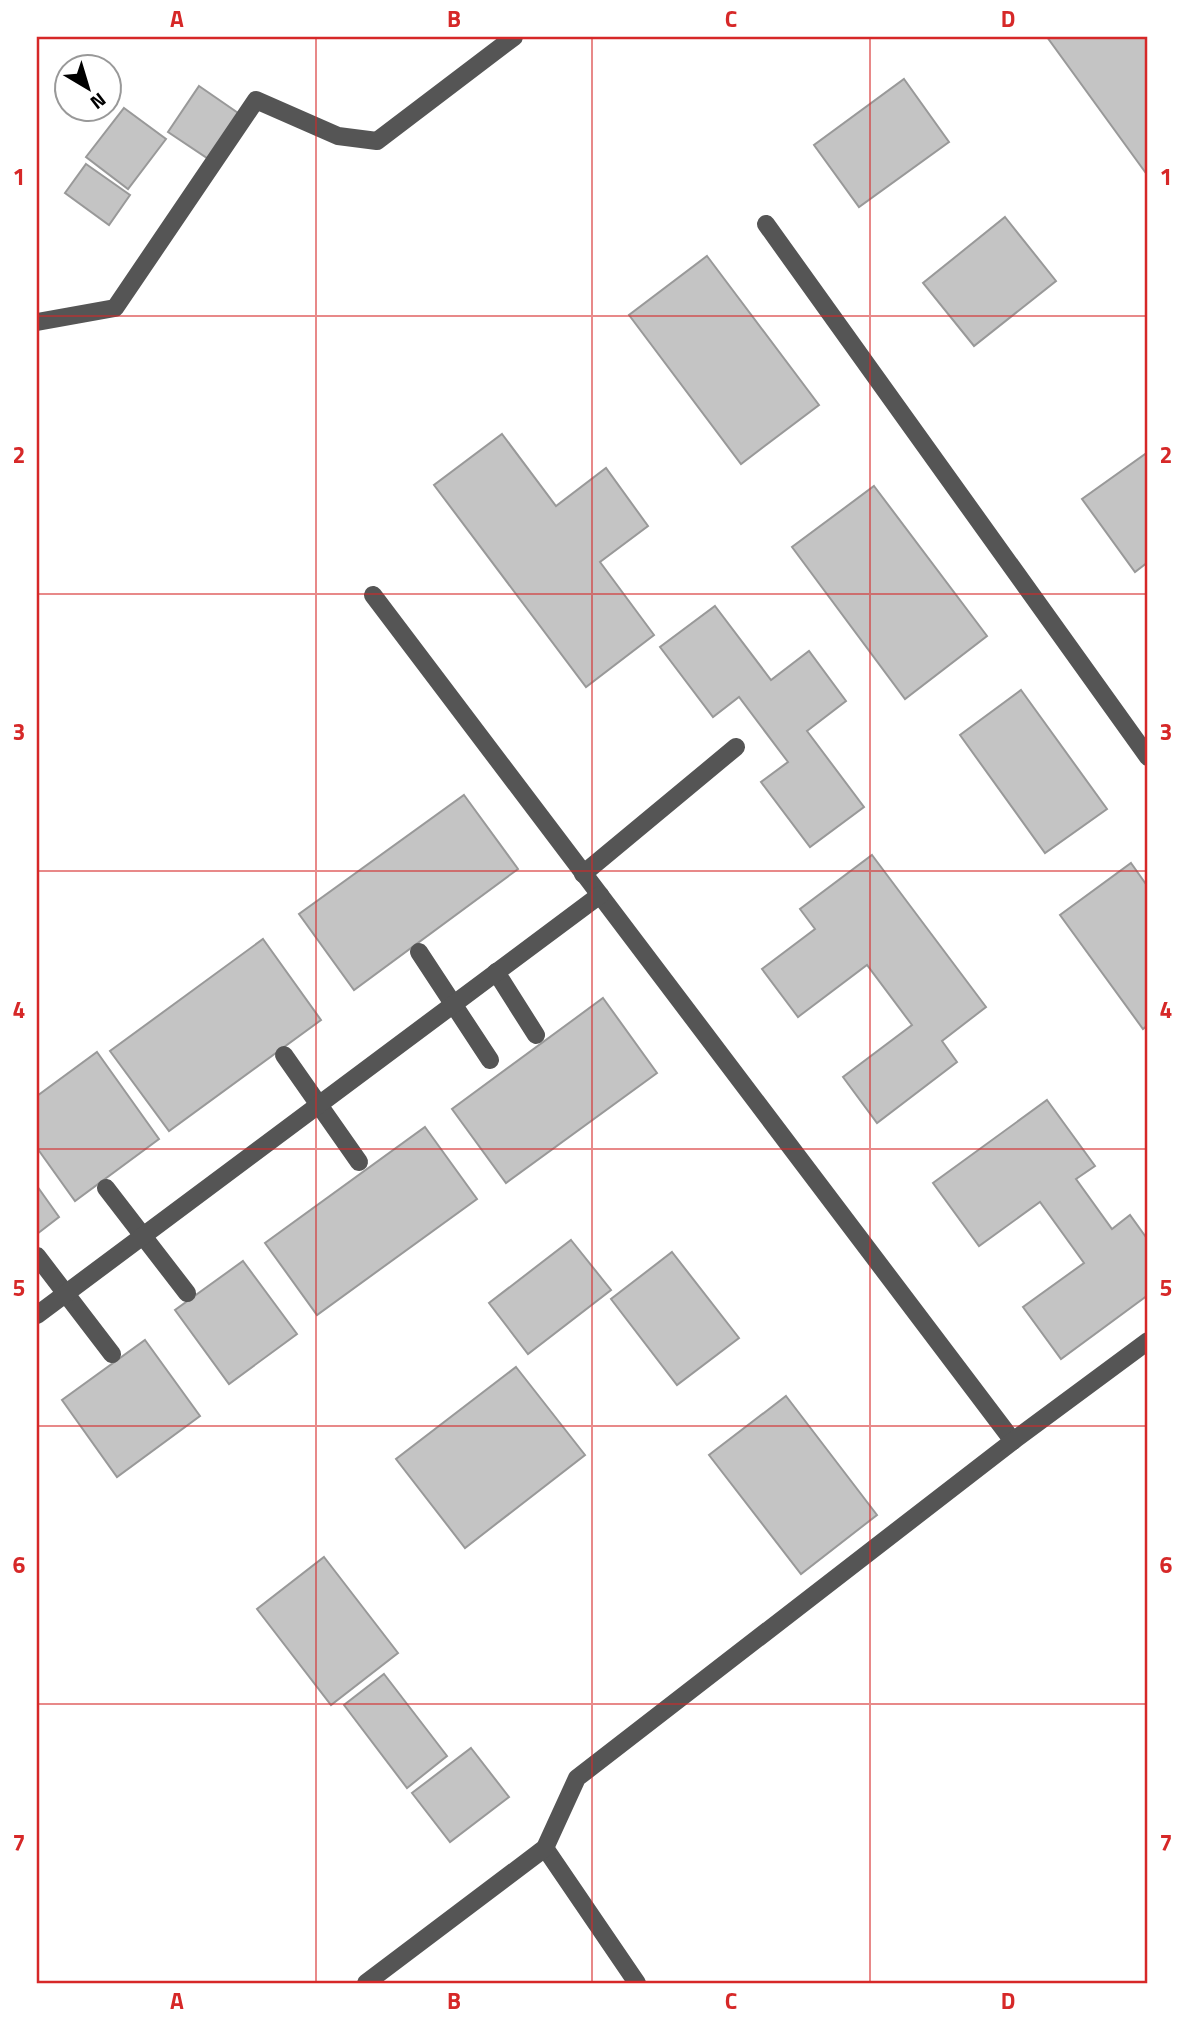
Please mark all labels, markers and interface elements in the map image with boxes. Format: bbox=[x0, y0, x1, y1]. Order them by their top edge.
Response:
text: A bbox=[170, 1, 184, 36]
text: B bbox=[447, 1, 461, 36]
text: C bbox=[725, 1, 737, 36]
text: D bbox=[1001, 1, 1015, 36]
north arrow bbox=[52, 52, 122, 122]
text: N bbox=[85, 86, 113, 117]
text: 1 bbox=[13, 159, 25, 194]
text: 1 bbox=[1160, 159, 1172, 194]
text: 2 bbox=[13, 437, 25, 472]
text: 2 bbox=[1160, 437, 1172, 472]
text: 3 bbox=[13, 714, 25, 749]
text: 3 bbox=[1160, 714, 1172, 749]
text: 4 bbox=[13, 992, 25, 1027]
text: 4 bbox=[1160, 992, 1172, 1027]
text: 5 bbox=[13, 1270, 25, 1305]
text: 5 bbox=[1160, 1270, 1172, 1305]
text: 6 bbox=[13, 1547, 26, 1582]
text: 6 bbox=[1160, 1547, 1173, 1582]
text: 7 bbox=[13, 1825, 25, 1860]
text: 7 bbox=[1160, 1825, 1172, 1860]
text: A bbox=[170, 1983, 184, 2018]
text: B bbox=[447, 1983, 461, 2018]
text: C bbox=[725, 1983, 737, 2018]
text: D bbox=[1001, 1983, 1015, 2018]

